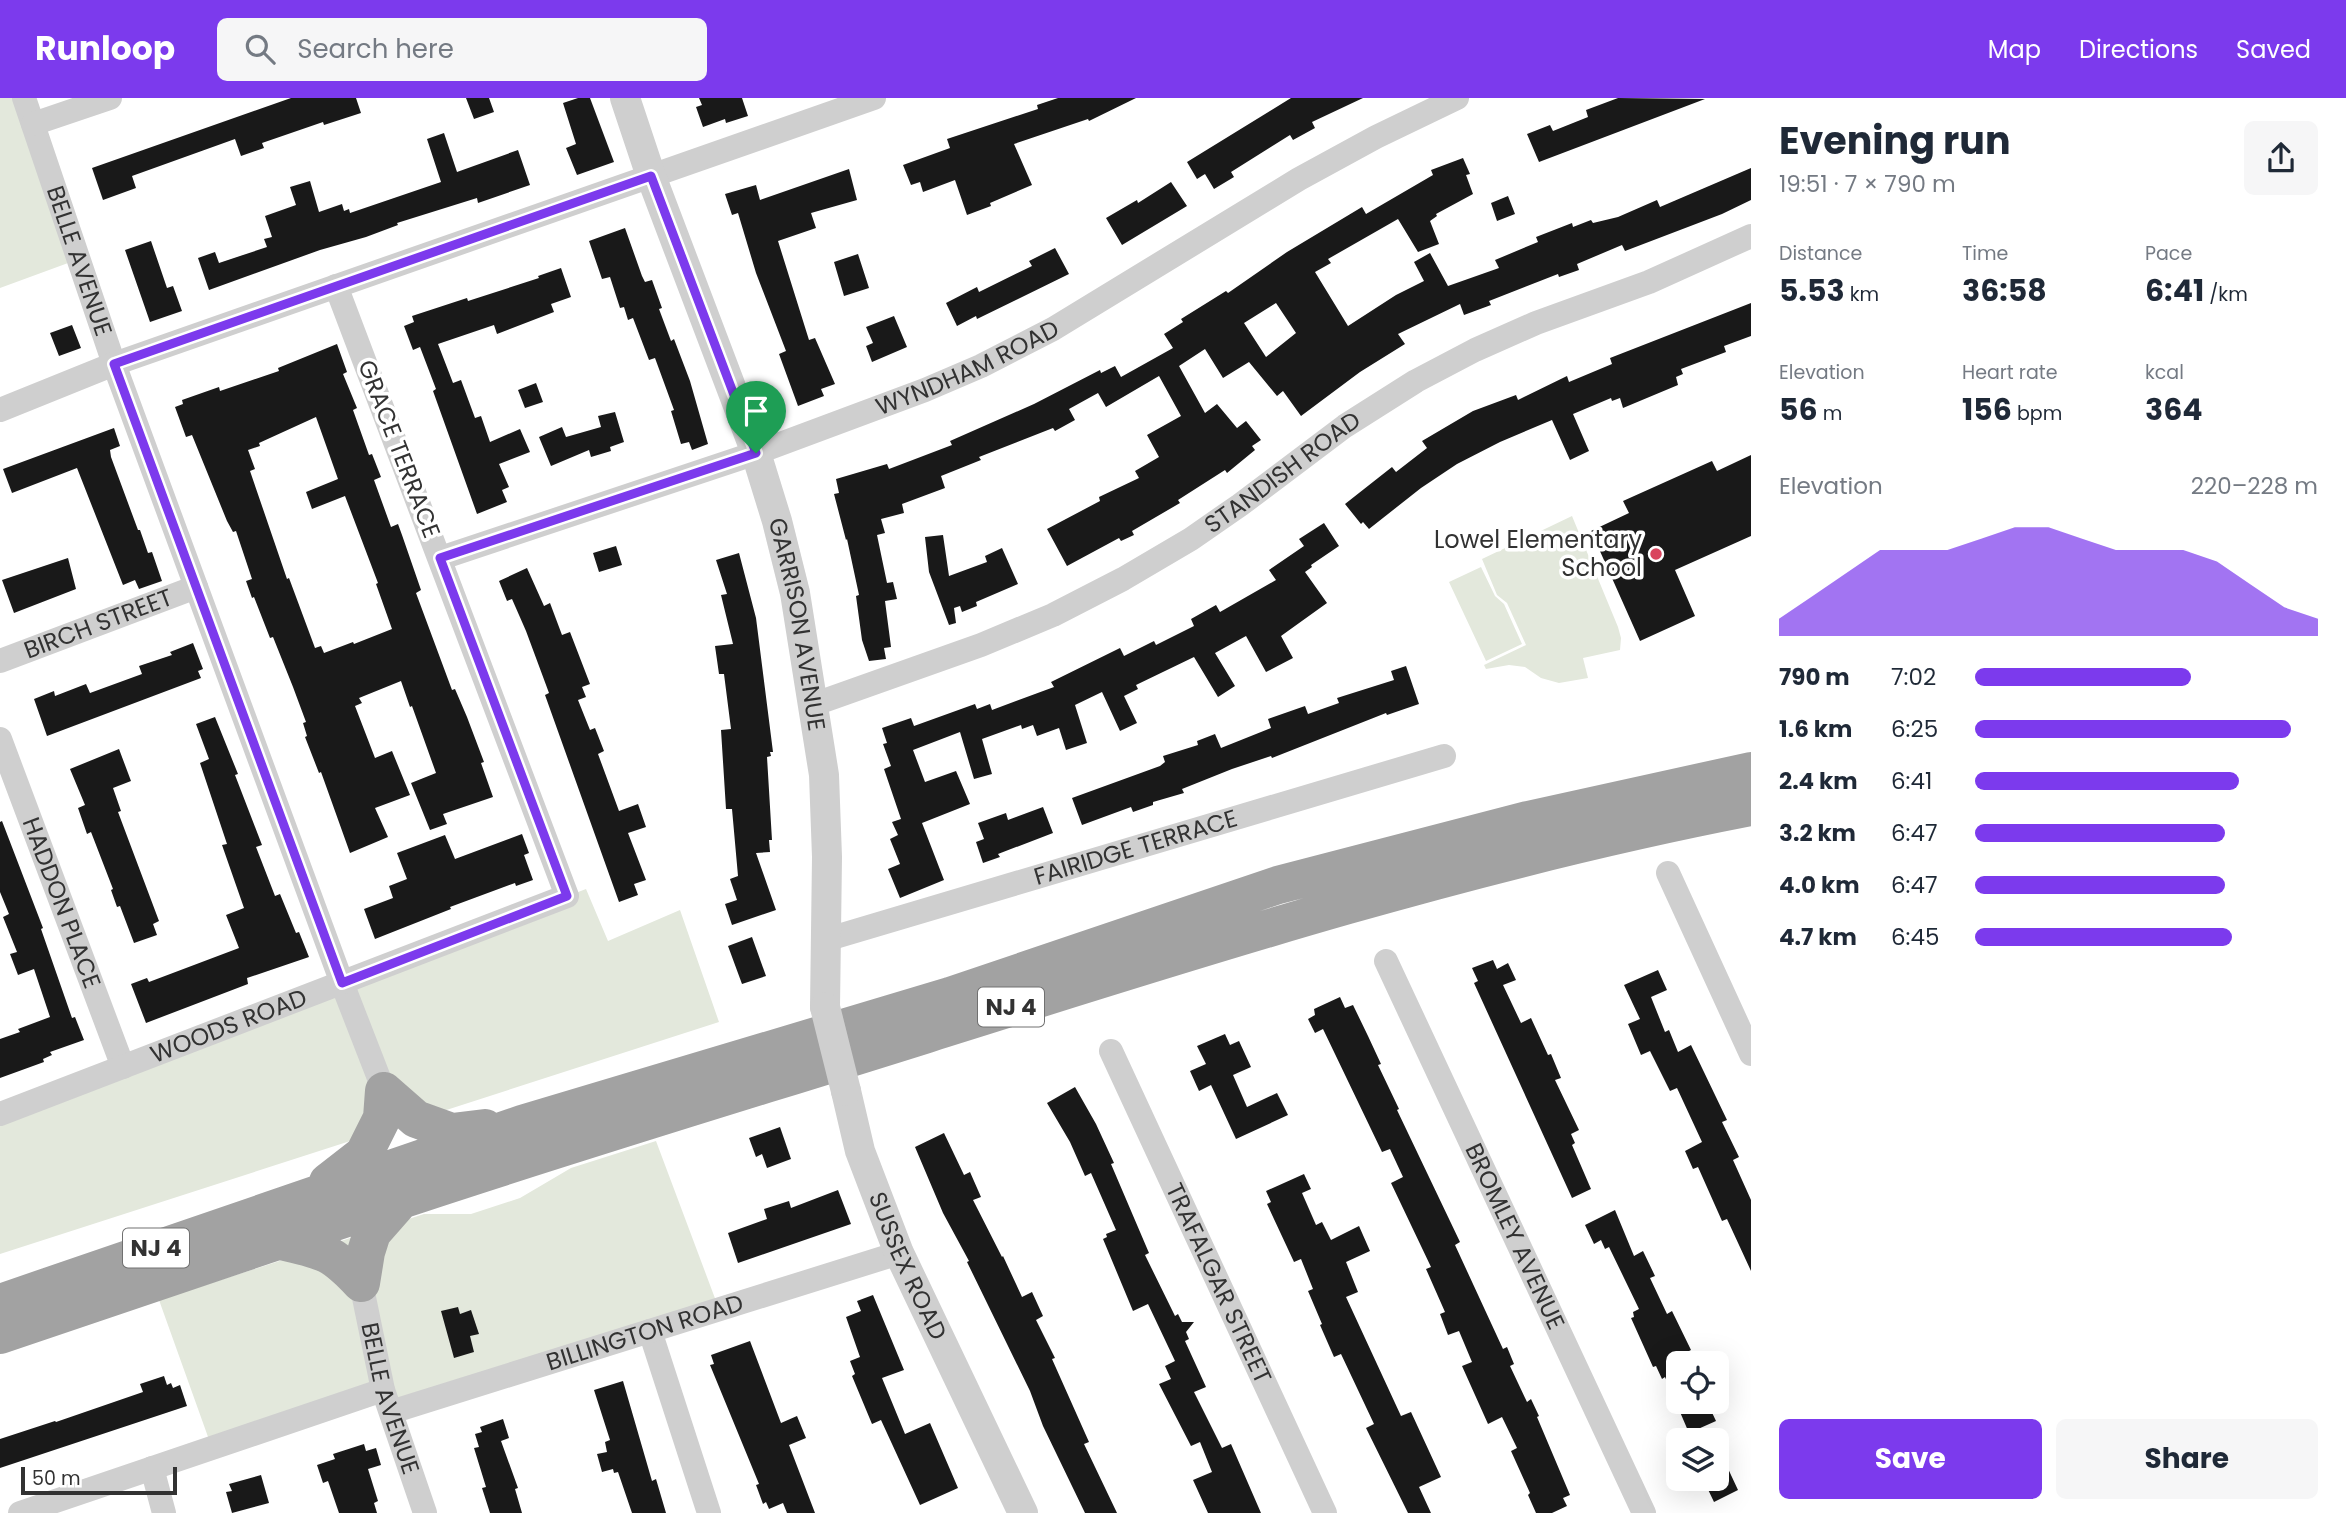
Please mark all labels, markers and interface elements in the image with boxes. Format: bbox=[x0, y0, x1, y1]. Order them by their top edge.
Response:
search box bbox=[217, 18, 707, 81]
text: Runloop bbox=[35, 25, 175, 72]
icon: search bbox=[241, 30, 279, 68]
text: Search here bbox=[297, 31, 454, 67]
text: Map bbox=[1988, 33, 2041, 66]
text: Directions bbox=[2079, 33, 2198, 66]
text: Saved bbox=[2236, 33, 2311, 66]
text: Evening run bbox=[1779, 114, 2011, 167]
button: share bbox=[2244, 121, 2318, 195]
text: 19:51 · 7 × 790 m bbox=[1779, 168, 1956, 200]
street label: BELLE AVENUE bbox=[39, 181, 120, 340]
text: Distance bbox=[1779, 240, 1862, 267]
text: Time bbox=[1962, 240, 2008, 267]
text: Pace bbox=[2145, 240, 2192, 267]
text: 5.53 bbox=[1779, 269, 1845, 312]
text: 36:58 bbox=[1962, 269, 2047, 312]
text: 6:41 bbox=[2145, 269, 2204, 312]
text: km bbox=[1845, 281, 1879, 308]
text: /km bbox=[2204, 281, 2248, 308]
street label: WYNDHAM ROAD bbox=[871, 312, 1064, 423]
street label: GRACE TERRACE bbox=[350, 355, 449, 543]
text: Elevation bbox=[1779, 359, 1865, 386]
text: Heart rate bbox=[1962, 359, 2057, 386]
text: kcal bbox=[2145, 359, 2184, 386]
pin bbox=[726, 381, 786, 453]
text: 56 bbox=[1779, 388, 1818, 431]
text: 156 bbox=[1962, 388, 2012, 431]
text: 364 bbox=[2145, 388, 2203, 431]
icon: arrive bbox=[737, 392, 775, 430]
text: m bbox=[1818, 400, 1842, 427]
text: bpm bbox=[2012, 400, 2062, 427]
street label: STANDISH ROAD bbox=[1197, 403, 1367, 541]
text: Elevation bbox=[1779, 470, 1883, 502]
text: 220–228 m bbox=[2191, 470, 2318, 502]
street label: GARRISON AVENUE bbox=[761, 514, 834, 733]
place label: Lowel Elementary School bbox=[1434, 523, 1642, 584]
marker: Lowel Elementary School bbox=[1648, 546, 1664, 562]
street label: BIRCH STREET bbox=[19, 580, 177, 666]
text: 790 m bbox=[1779, 661, 1850, 693]
text: 7:02 bbox=[1891, 661, 1936, 693]
text: 1.6 km bbox=[1779, 713, 1852, 745]
text: 6:25 bbox=[1891, 713, 1938, 745]
text: 2.4 km bbox=[1779, 765, 1858, 797]
text: 6:41 bbox=[1891, 765, 1932, 797]
street label: FAIRIDGE TERRACE bbox=[1030, 801, 1241, 893]
street label: HADDON PLACE bbox=[15, 813, 109, 993]
text: 3.2 km bbox=[1779, 817, 1856, 849]
text: 6:47 bbox=[1891, 817, 1938, 849]
text: 4.0 km bbox=[1779, 869, 1860, 901]
text: 6:47 bbox=[1891, 869, 1938, 901]
text: 4.7 km bbox=[1779, 921, 1857, 953]
text: 6:45 bbox=[1891, 921, 1939, 953]
street label: WOODS ROAD bbox=[145, 981, 312, 1071]
road number: NJ 4 bbox=[978, 988, 1044, 1026]
street label: BROMLEY AVENUE bbox=[1457, 1138, 1573, 1335]
street label: TRAFALGAR STREET bbox=[1158, 1177, 1280, 1389]
street label: SUSSEX ROAD bbox=[861, 1187, 955, 1345]
road number: NJ 4 bbox=[123, 1228, 189, 1268]
street label: BILLINGTON ROAD bbox=[542, 1286, 747, 1378]
street label: BELLE AVENUE bbox=[354, 1319, 428, 1479]
map controls bbox=[1666, 1351, 1729, 1491]
button: locate bbox=[1666, 1351, 1729, 1414]
button: Save bbox=[1779, 1419, 2042, 1499]
button: Share bbox=[2056, 1419, 2318, 1499]
button: layers bbox=[1666, 1428, 1729, 1491]
scale bar bbox=[21, 1464, 177, 1496]
text: 50 m bbox=[32, 1465, 81, 1492]

